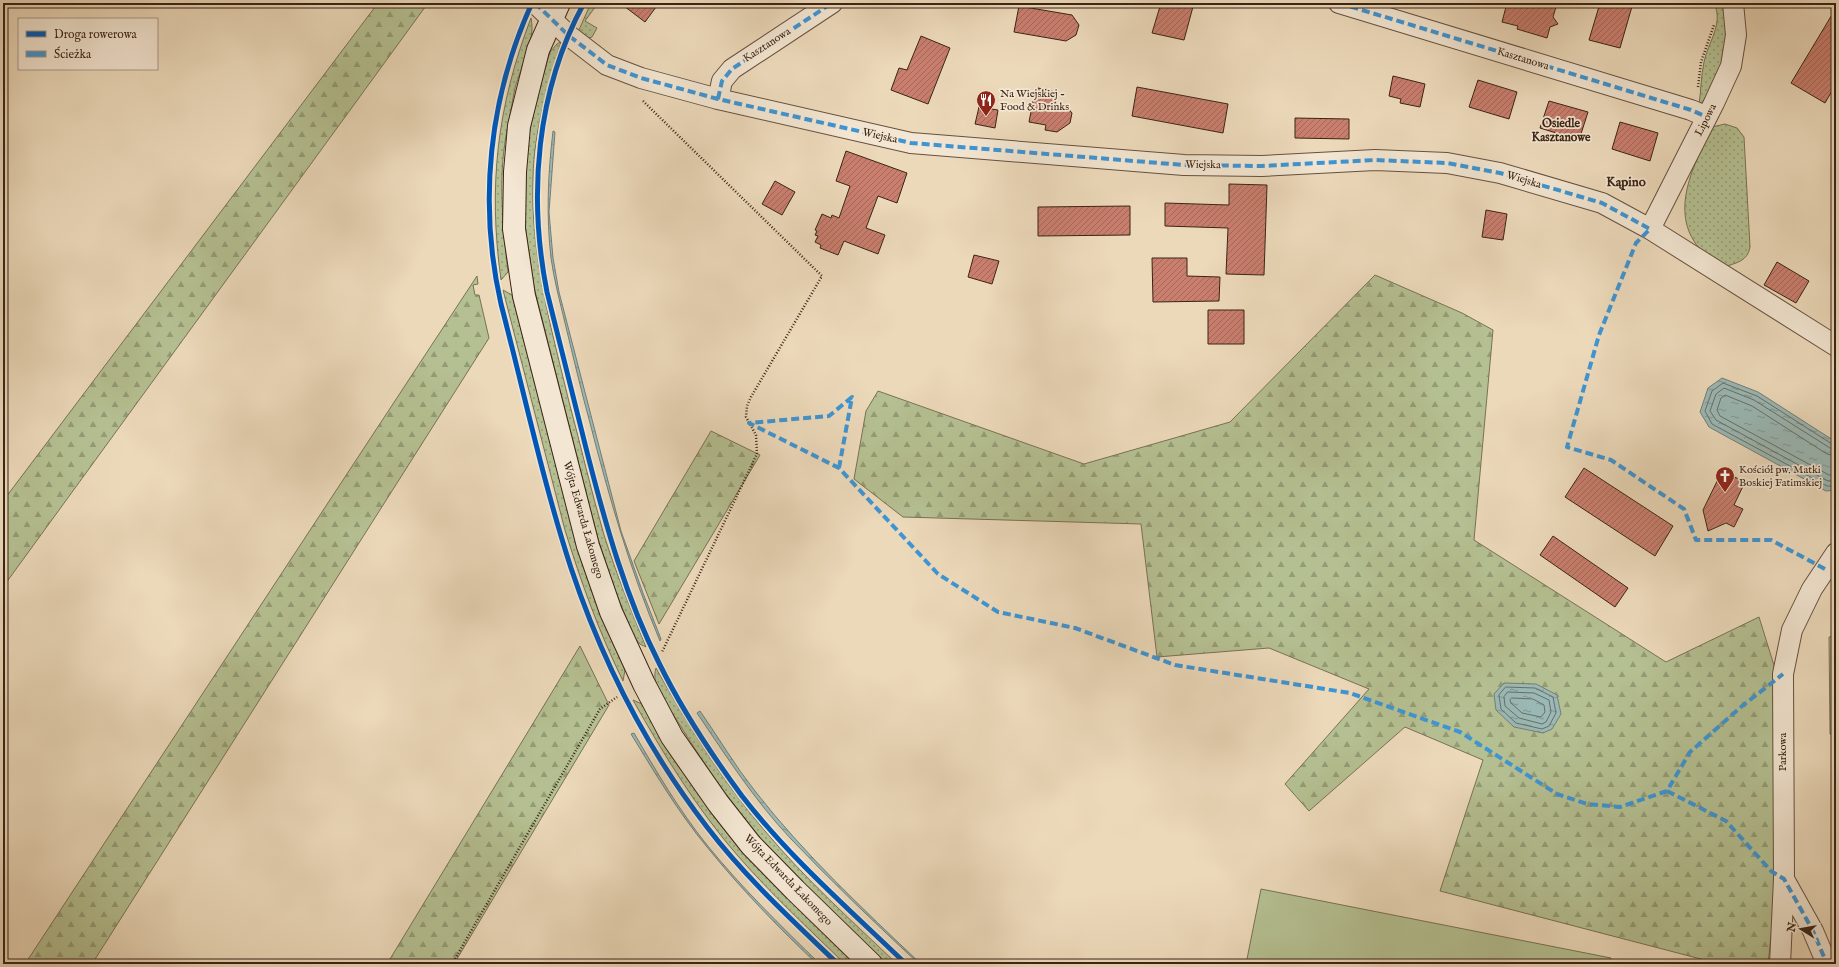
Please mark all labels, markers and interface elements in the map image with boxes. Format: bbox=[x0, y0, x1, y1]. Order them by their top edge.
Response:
legend bbox=[18, 18, 158, 70]
street label: Kasztanowa bbox=[741, 24, 794, 66]
text: Droga rowerowa bbox=[54, 27, 138, 42]
street label: Kasztanowa bbox=[1495, 44, 1551, 74]
text: Ścieżka bbox=[54, 46, 92, 62]
place label: Na Wiejskiej - Food & Drinks bbox=[1000, 87, 1069, 114]
restaurant icon: Na Wiejskiej - Food & Drinks bbox=[975, 89, 997, 117]
street label: Lipowa bbox=[1692, 101, 1720, 139]
district label: Osiedle Kasztanowe bbox=[1531, 116, 1591, 145]
street label: Wiejska bbox=[861, 125, 899, 147]
street label: Wiejska bbox=[1185, 158, 1221, 172]
street label: Wiejska bbox=[1505, 168, 1543, 192]
district label: Kąpino bbox=[1606, 174, 1646, 191]
street label: Wójta Edwarda Łakomego bbox=[560, 460, 606, 580]
place label: Kościół pw. Matki Boskiej Fatimskiej bbox=[1739, 463, 1822, 490]
church icon: Kościół pw. Matki Boskiej Fatimskiej bbox=[1714, 465, 1736, 493]
street label: Parkowa bbox=[1776, 732, 1790, 771]
street label: Wójta Edwarda Łakomego bbox=[741, 831, 835, 929]
north arrow bbox=[1781, 909, 1821, 949]
text: N bbox=[1784, 921, 1800, 934]

